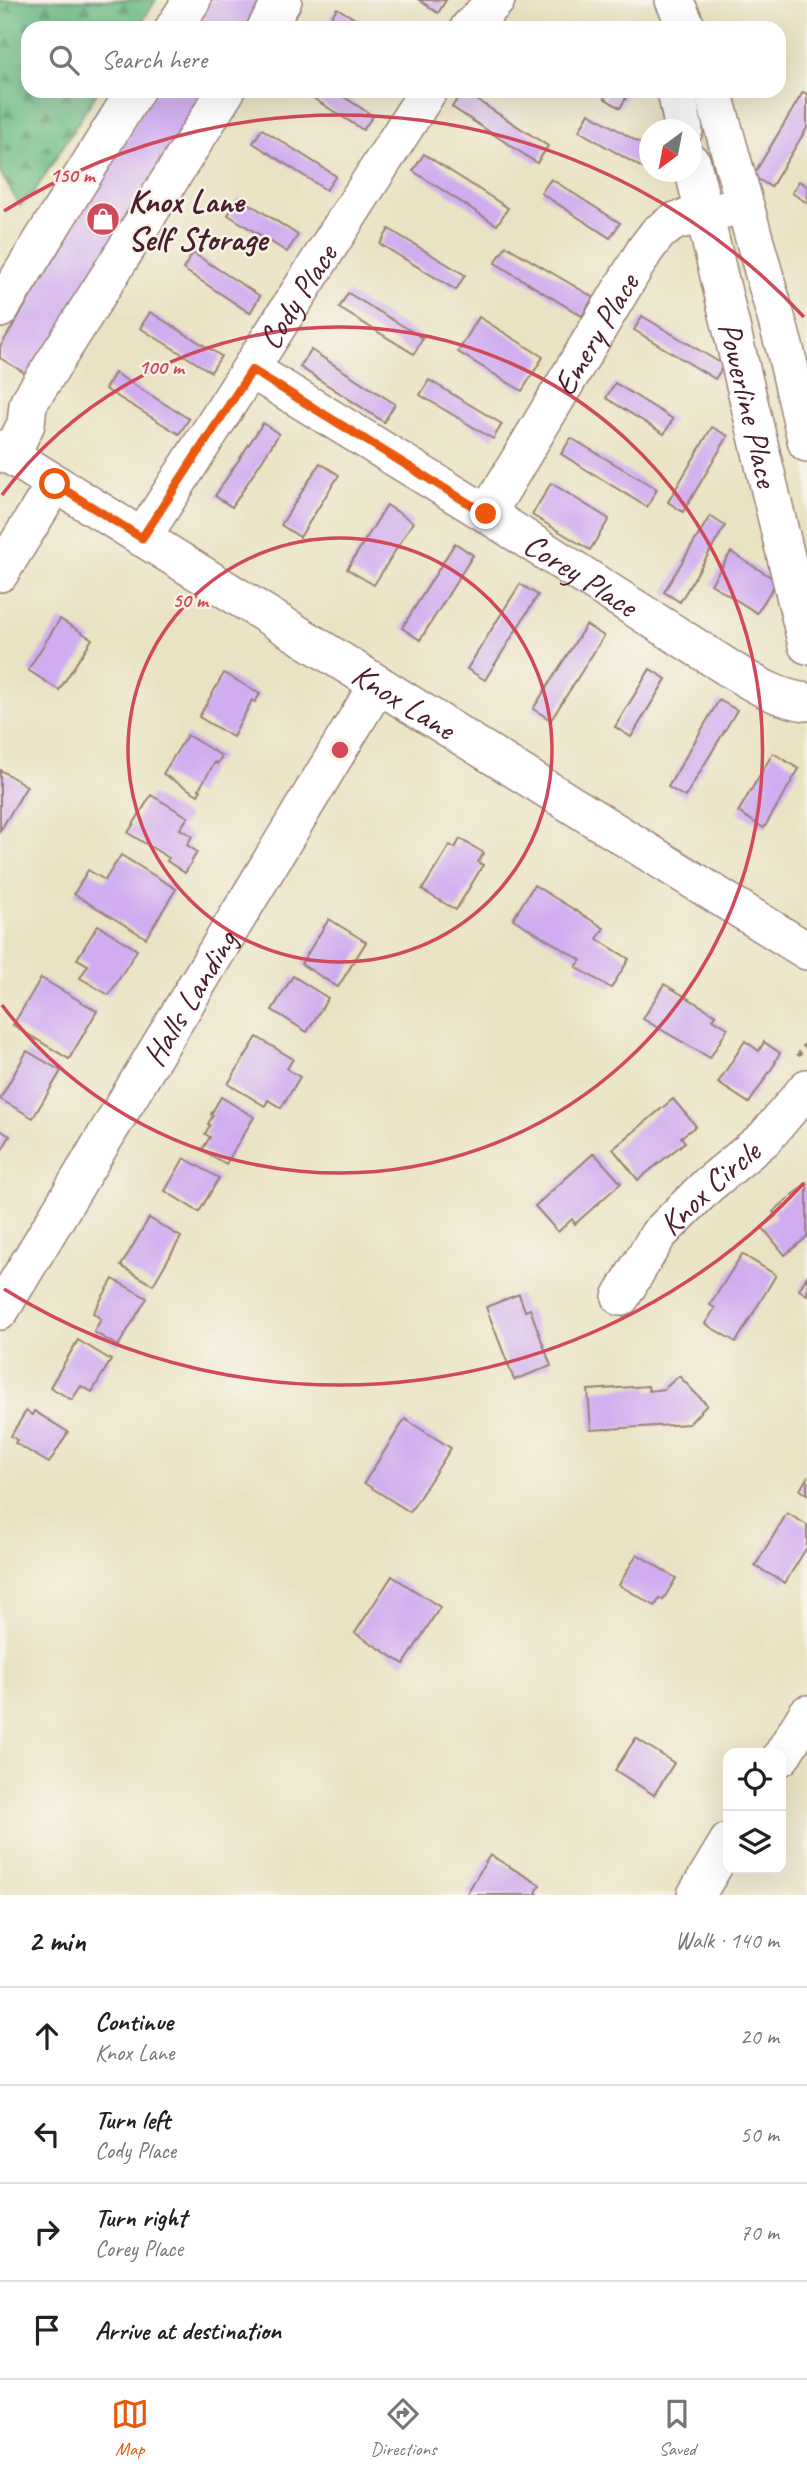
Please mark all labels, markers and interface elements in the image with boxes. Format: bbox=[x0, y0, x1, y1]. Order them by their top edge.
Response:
search box bbox=[21, 21, 786, 98]
icon: search bbox=[45, 41, 83, 79]
text: Search here bbox=[101, 43, 207, 76]
north arrow bbox=[639, 119, 702, 182]
text: 150 m bbox=[49, 162, 97, 188]
place label: Knox Lane Self Storage bbox=[128, 180, 270, 260]
shop icon: Knox Lane Self Storage bbox=[84, 200, 122, 238]
street label: Cody Place bbox=[248, 235, 348, 357]
street label: Emery Place bbox=[543, 264, 649, 403]
street label: Powerline Place bbox=[709, 318, 789, 493]
text: 100 m bbox=[138, 354, 186, 380]
route start bbox=[39, 468, 70, 499]
route end bbox=[470, 498, 501, 529]
street label: Corey Place bbox=[516, 523, 647, 628]
text: 50 m bbox=[172, 587, 210, 613]
street label: Knox Lane bbox=[344, 653, 465, 750]
centre of rings bbox=[328, 738, 352, 762]
street label: Halls Landing bbox=[133, 921, 248, 1074]
street label: Knox Circle bbox=[650, 1130, 770, 1245]
map controls bbox=[723, 1748, 786, 1874]
button: locate bbox=[723, 1748, 786, 1811]
button: layers bbox=[723, 1811, 786, 1874]
text: 2 min bbox=[28, 1922, 85, 1960]
text: Walk · 140 m bbox=[675, 1926, 779, 1955]
text: Continue bbox=[95, 2005, 173, 2038]
icon: ahead bbox=[28, 2017, 66, 2055]
text: 20 m bbox=[740, 2022, 779, 2051]
text: Knox Lane bbox=[95, 2038, 174, 2067]
text: Turn left bbox=[95, 2103, 170, 2136]
icon: left bbox=[28, 2115, 66, 2153]
text: 50 m bbox=[740, 2120, 779, 2149]
text: Cody Place bbox=[95, 2136, 176, 2165]
text: Turn right bbox=[95, 2201, 186, 2234]
icon: right bbox=[28, 2213, 66, 2251]
text: 70 m bbox=[740, 2218, 779, 2247]
text: Corey Place bbox=[95, 2234, 183, 2263]
icon: arrive bbox=[28, 2311, 66, 2349]
text: Arrive at destination bbox=[95, 2314, 281, 2347]
tab: Map bbox=[111, 2395, 149, 2461]
tab: Directions bbox=[370, 2395, 437, 2461]
tab: Saved bbox=[658, 2395, 696, 2461]

